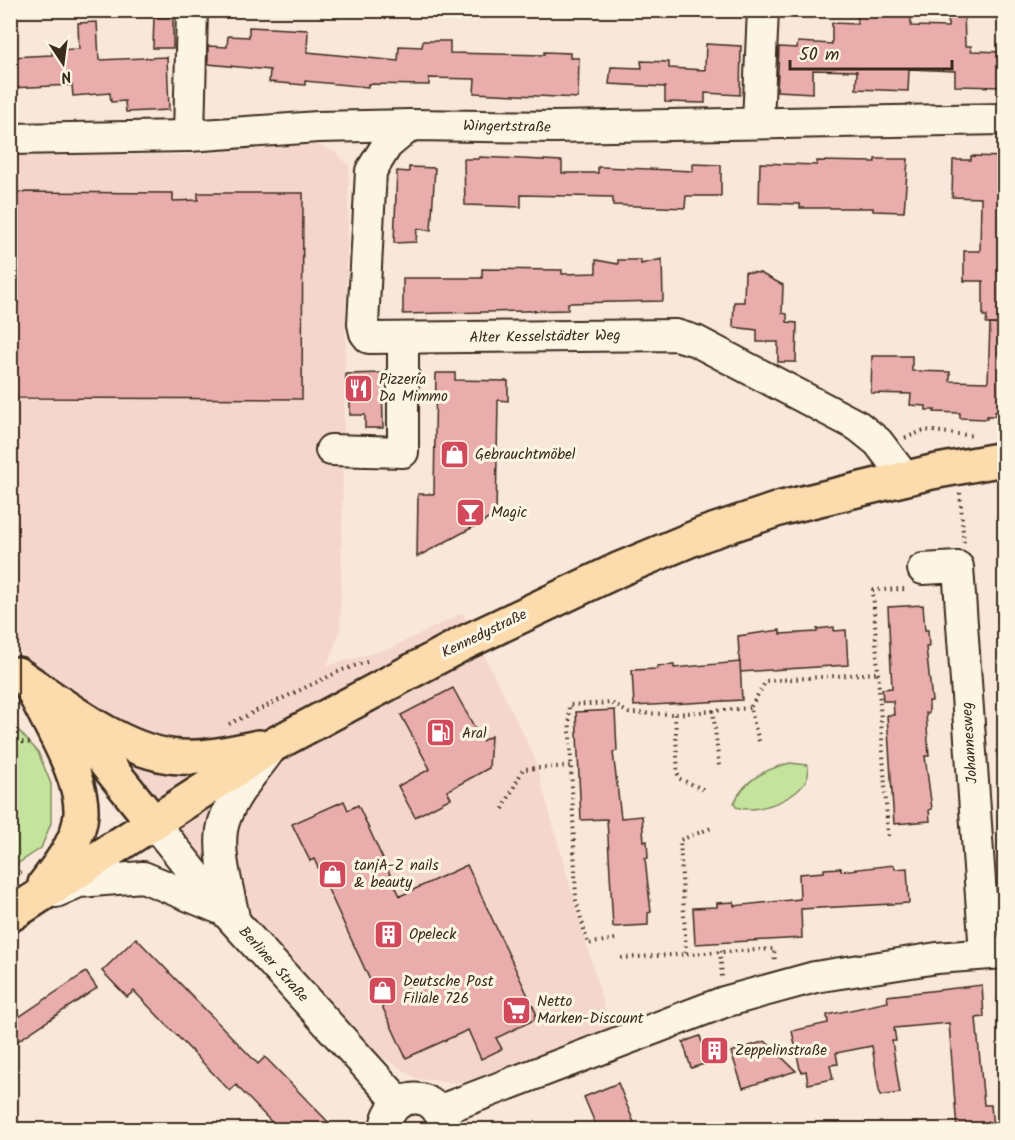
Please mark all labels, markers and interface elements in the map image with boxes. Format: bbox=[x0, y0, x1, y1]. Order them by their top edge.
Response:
north arrow bbox=[33, 33, 93, 93]
scale bar bbox=[790, 33, 952, 71]
text: 50 m bbox=[799, 41, 839, 70]
text: N bbox=[58, 63, 74, 89]
street label: Wingertstraße bbox=[463, 114, 551, 140]
street label: Alter Kesselstädter Weg bbox=[469, 324, 621, 350]
place label: Pizzeria Da Mimmo bbox=[379, 368, 448, 409]
restaurant icon: Pizzeria Da Mimmo bbox=[342, 372, 374, 404]
shop icon: Gebrauchtmöbel bbox=[438, 438, 470, 470]
place label: Gebrauchtmöbel bbox=[475, 443, 576, 467]
bar icon: Magic bbox=[454, 496, 486, 528]
place label: Magic bbox=[491, 501, 528, 525]
street label: Kennedystraße bbox=[438, 603, 532, 665]
street label: Johannesweg bbox=[955, 701, 985, 785]
fuel station icon: Aral bbox=[425, 717, 457, 749]
place label: Aral bbox=[462, 722, 487, 746]
place label: tanjA-Z nails & beauty bbox=[354, 854, 439, 895]
shop icon: tanjA-Z nails & beauty bbox=[317, 858, 349, 890]
building icon: Opeleck bbox=[372, 918, 404, 950]
street label: Berliner Straße bbox=[232, 921, 314, 1008]
place label: Opeleck bbox=[409, 923, 457, 947]
place label: Deutsche Post Filiale 726 bbox=[403, 970, 494, 1011]
shop icon: Deutsche Post Filiale 726 bbox=[366, 974, 398, 1006]
place label: Netto Marken-Discount bbox=[537, 990, 644, 1031]
supermarket icon: Netto Marken-Discount bbox=[500, 994, 532, 1026]
building icon: Zeppelinstraße bbox=[698, 1034, 730, 1066]
place label: Zeppelinstraße bbox=[735, 1039, 827, 1063]

